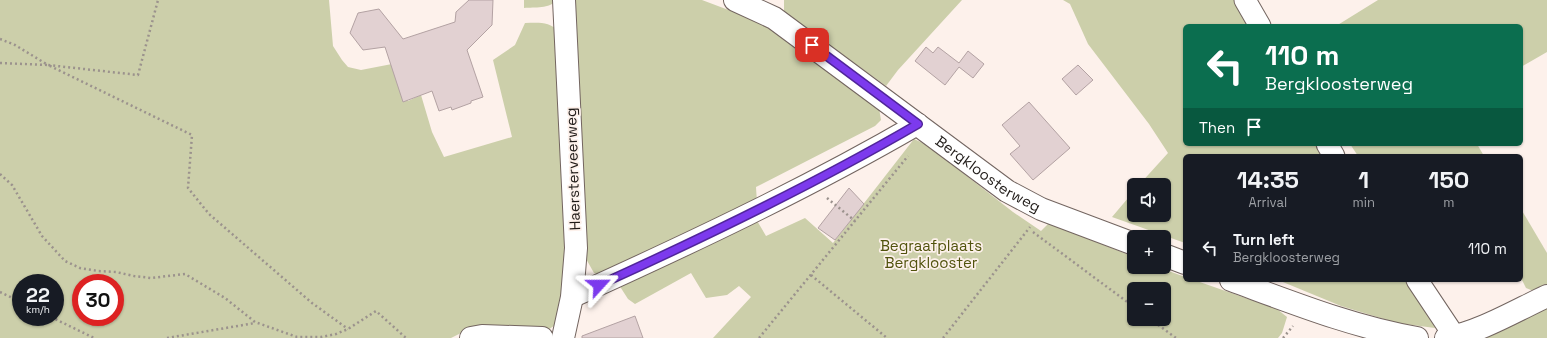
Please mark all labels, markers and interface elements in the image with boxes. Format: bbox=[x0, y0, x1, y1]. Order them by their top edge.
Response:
pin bbox=[795, 28, 829, 62]
icon: arrive bbox=[801, 34, 823, 56]
text: 110 m bbox=[1265, 37, 1339, 73]
icon: left bbox=[1199, 40, 1251, 92]
text: Bergkloosterweg bbox=[1265, 72, 1413, 95]
street label: Haersterveerweg bbox=[561, 107, 584, 231]
icon: arrive bbox=[1243, 116, 1265, 138]
text: Then bbox=[1199, 118, 1235, 137]
street label: Bergkloosterweg bbox=[932, 131, 1044, 216]
text: 14:35 bbox=[1237, 164, 1299, 195]
text: 1 bbox=[1358, 164, 1369, 195]
text: 150 bbox=[1429, 164, 1469, 195]
map controls bbox=[1127, 178, 1171, 326]
button: sound bbox=[1127, 178, 1171, 222]
text: Arrival bbox=[1248, 194, 1287, 211]
text: min bbox=[1353, 194, 1375, 211]
text: m bbox=[1443, 194, 1455, 211]
button: + bbox=[1127, 230, 1171, 274]
text: Turn left bbox=[1233, 230, 1295, 249]
park label: Begraafplaats Bergklooster bbox=[880, 236, 982, 272]
icon: left bbox=[1199, 237, 1221, 259]
text: 110 m bbox=[1468, 239, 1507, 258]
text: Bergkloosterweg bbox=[1233, 249, 1340, 266]
position arrow bbox=[578, 264, 620, 306]
speed limit sign: 30 bbox=[72, 274, 124, 326]
text: 22 bbox=[26, 282, 50, 308]
button: − bbox=[1127, 282, 1171, 326]
text: km/h bbox=[26, 303, 50, 316]

